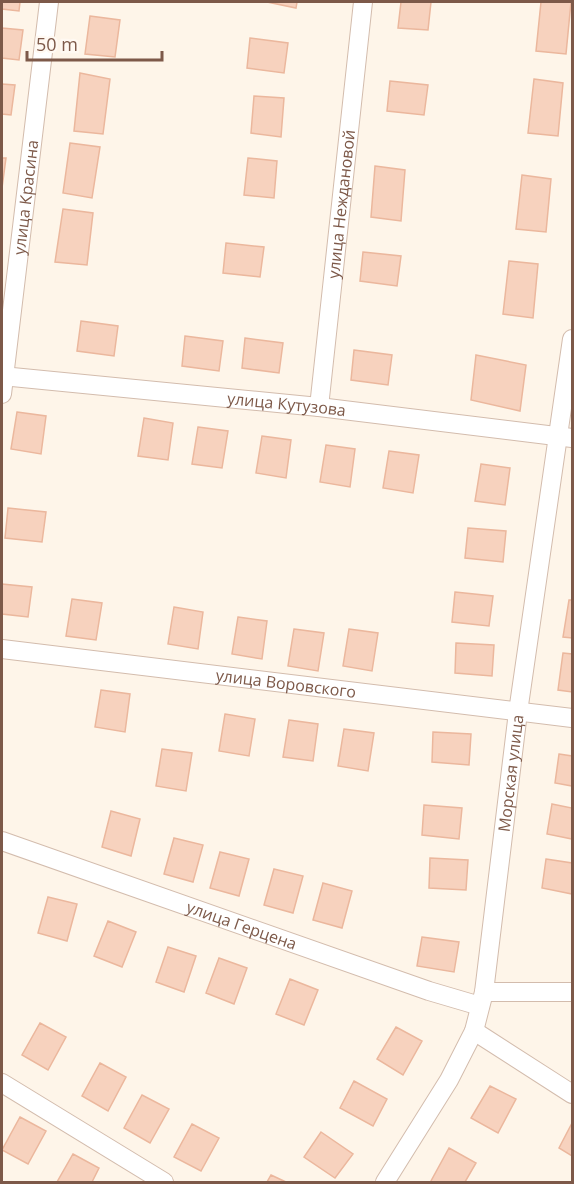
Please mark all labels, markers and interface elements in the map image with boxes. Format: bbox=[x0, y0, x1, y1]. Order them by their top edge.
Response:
scale bar bbox=[27, 24, 162, 62]
text: 50 m bbox=[36, 32, 78, 56]
street label: улица Неждановой bbox=[322, 129, 360, 280]
street label: улица Красина bbox=[8, 139, 43, 256]
street label: улица Кутузова bbox=[226, 387, 347, 421]
street label: улица Воровского bbox=[215, 664, 357, 703]
street label: Морская улица bbox=[493, 713, 529, 833]
street label: улица Герцена bbox=[183, 896, 300, 955]

